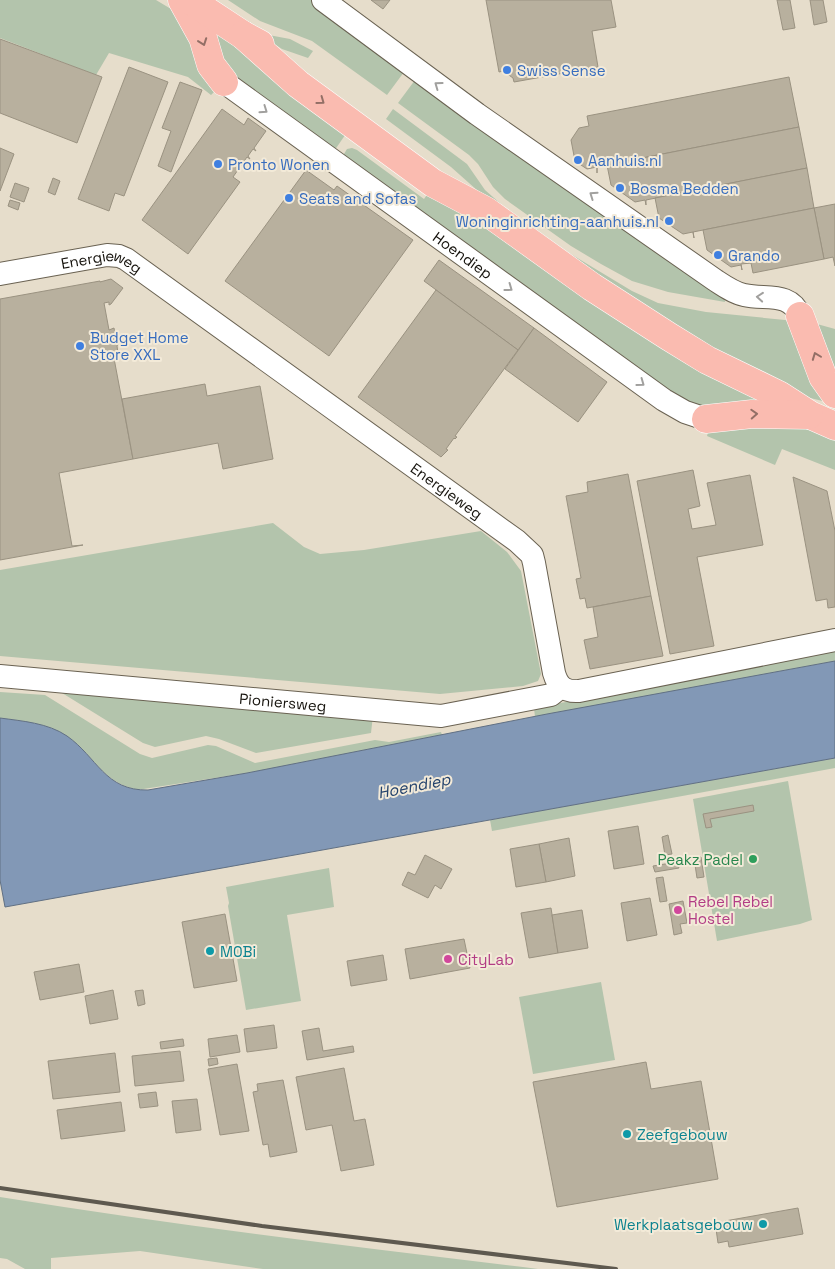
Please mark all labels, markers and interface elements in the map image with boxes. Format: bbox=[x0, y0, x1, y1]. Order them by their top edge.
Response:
one-way arrow bbox=[197, 37, 207, 45]
place label: Swiss Sense bbox=[517, 61, 606, 80]
marker: Swiss Sense bbox=[501, 64, 513, 76]
one-way arrow bbox=[434, 82, 444, 91]
one-way arrow bbox=[315, 95, 324, 103]
one-way arrow bbox=[258, 105, 267, 113]
place label: Aanhuis.nl bbox=[588, 151, 662, 170]
marker: Aanhuis.nl bbox=[572, 154, 584, 166]
place label: Pronto Wonen bbox=[228, 155, 330, 174]
marker: Pronto Wonen bbox=[212, 158, 224, 170]
place label: Bosma Bedden bbox=[630, 179, 739, 198]
marker: Bosma Bedden bbox=[614, 182, 626, 194]
place label: Seats and Sofas bbox=[299, 189, 416, 208]
marker: Seats and Sofas bbox=[283, 192, 295, 204]
one-way arrow bbox=[589, 192, 599, 201]
place label: Woninginrichting-aanhuis.nl bbox=[456, 212, 659, 231]
marker: Woninginrichting-aanhuis.nl bbox=[663, 215, 675, 227]
street label: Hoendiep bbox=[430, 227, 497, 283]
street label: Energieweg bbox=[59, 245, 146, 277]
place label: Grando bbox=[728, 246, 780, 265]
marker: Grando bbox=[712, 249, 724, 261]
one-way arrow bbox=[503, 282, 512, 291]
one-way arrow bbox=[756, 292, 764, 303]
place label: Budget Home Store XXL bbox=[90, 328, 189, 364]
marker: Budget Home Store XXL bbox=[74, 340, 86, 352]
one-way arrow bbox=[811, 353, 821, 361]
one-way arrow bbox=[635, 377, 645, 386]
one-way arrow bbox=[751, 409, 759, 420]
street label: Energieweg bbox=[407, 458, 487, 523]
street label: Pioniersweg bbox=[238, 688, 327, 715]
water label: Hoendiep bbox=[376, 769, 453, 803]
place label: Peakz Padel bbox=[658, 850, 743, 869]
marker: Peakz Padel bbox=[747, 853, 759, 865]
place label: Rebel Rebel Hostel bbox=[688, 892, 773, 928]
marker: Rebel Rebel Hostel bbox=[672, 904, 684, 916]
place label: M0Bi bbox=[220, 942, 256, 961]
marker: M0Bi bbox=[204, 945, 216, 957]
place label: CityLab bbox=[458, 950, 514, 969]
marker: CityLab bbox=[442, 953, 454, 965]
place label: Zeefgebouw bbox=[637, 1125, 728, 1144]
marker: Zeefgebouw bbox=[621, 1128, 633, 1140]
place label: Werkplaatsgebouw bbox=[614, 1215, 753, 1234]
marker: Werkplaatsgebouw bbox=[757, 1218, 769, 1230]

